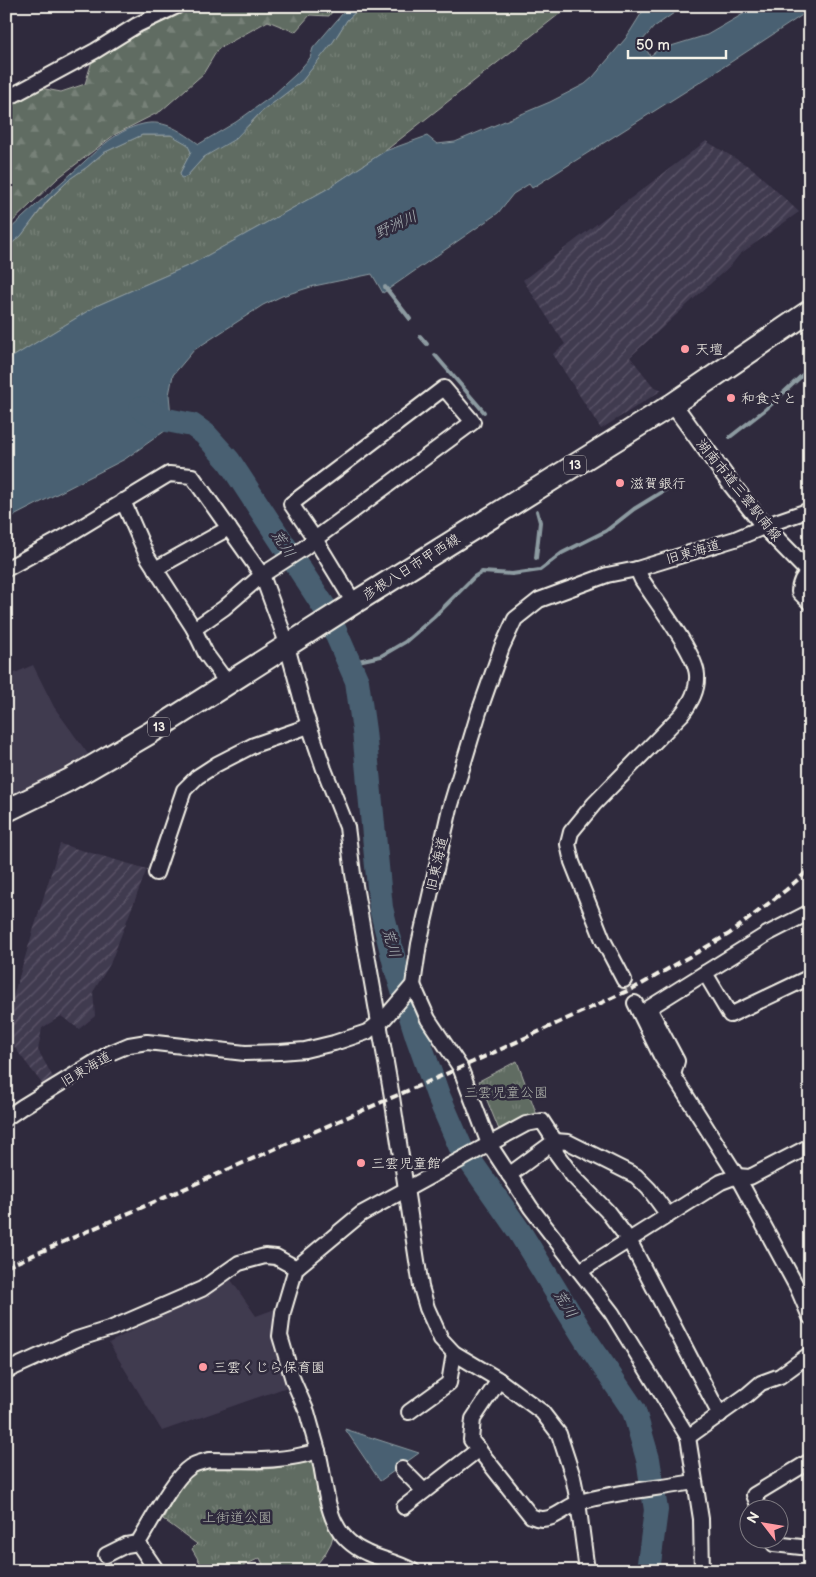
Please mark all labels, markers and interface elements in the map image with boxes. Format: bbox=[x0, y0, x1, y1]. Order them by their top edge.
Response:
scale bar bbox=[628, 28, 726, 60]
text: 50 m bbox=[636, 36, 670, 55]
water label: 野洲川 bbox=[372, 207, 420, 243]
place label: 天壇 bbox=[695, 341, 723, 358]
marker: 天壇 bbox=[679, 343, 691, 355]
place label: 和食さと bbox=[741, 390, 797, 407]
marker: 和食さと bbox=[725, 392, 737, 404]
street label: 湖南市道三雲駅南線 bbox=[693, 436, 785, 544]
road number: 13 bbox=[564, 456, 586, 474]
place label: 滋賀銀行 bbox=[630, 475, 686, 492]
marker: 滋賀銀行 bbox=[614, 477, 626, 489]
water label: 荒川 bbox=[267, 526, 299, 562]
street label: 彦根八日市甲西線 bbox=[359, 530, 463, 604]
street label: 旧東海道 bbox=[664, 536, 722, 568]
road number: 13 bbox=[148, 718, 170, 736]
street label: 旧東海道 bbox=[422, 835, 452, 893]
water label: 荒川 bbox=[378, 926, 404, 960]
street label: 旧東海道 bbox=[58, 1048, 114, 1090]
park label: 三雲児童公園 bbox=[464, 1084, 548, 1101]
place label: 三雲児童館 bbox=[371, 1155, 441, 1172]
marker: 三雲児童館 bbox=[355, 1157, 367, 1169]
water label: 荒川 bbox=[549, 1286, 581, 1322]
place label: 三雲くじら保育園 bbox=[213, 1359, 325, 1376]
marker: 三雲くじら保育園 bbox=[197, 1361, 209, 1373]
north arrow bbox=[738, 1500, 788, 1550]
park label: 上街道公園 bbox=[202, 1509, 272, 1526]
text: N bbox=[743, 1509, 763, 1526]

